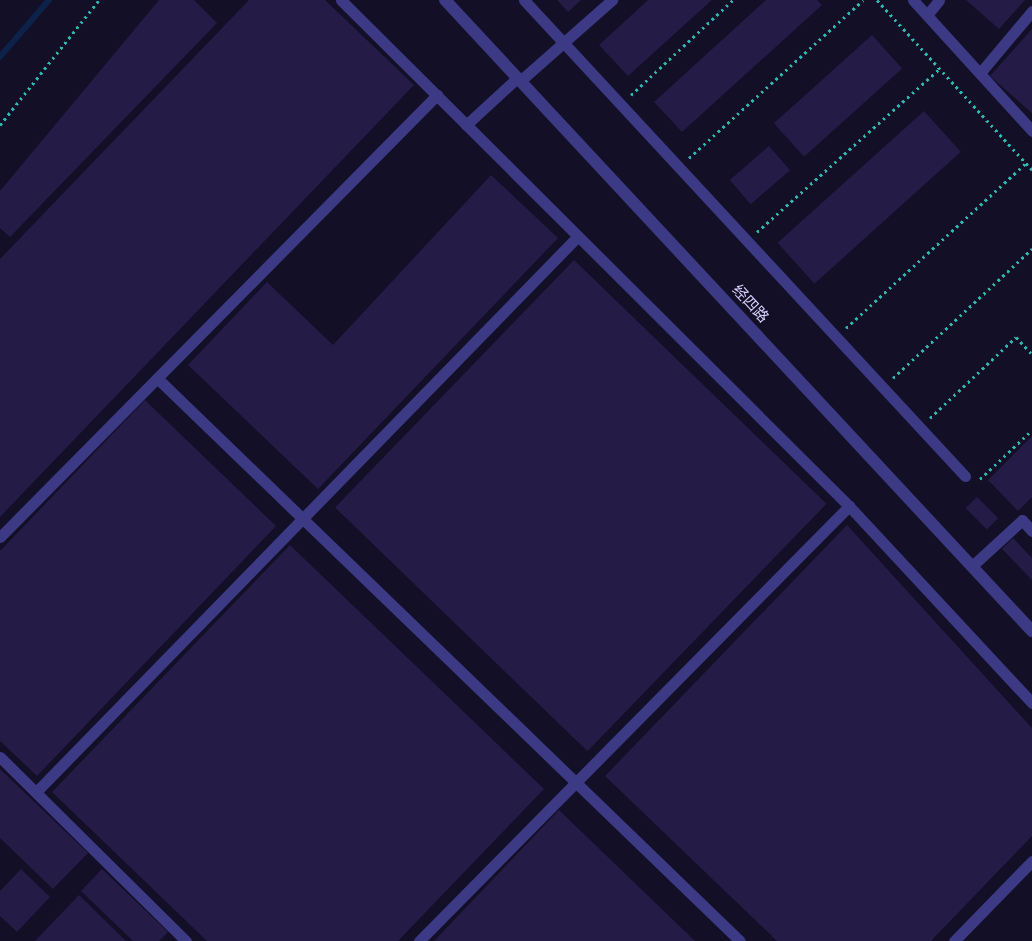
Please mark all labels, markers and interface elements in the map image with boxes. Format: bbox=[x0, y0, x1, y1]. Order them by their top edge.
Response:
street label: 经四路 bbox=[728, 281, 772, 327]

